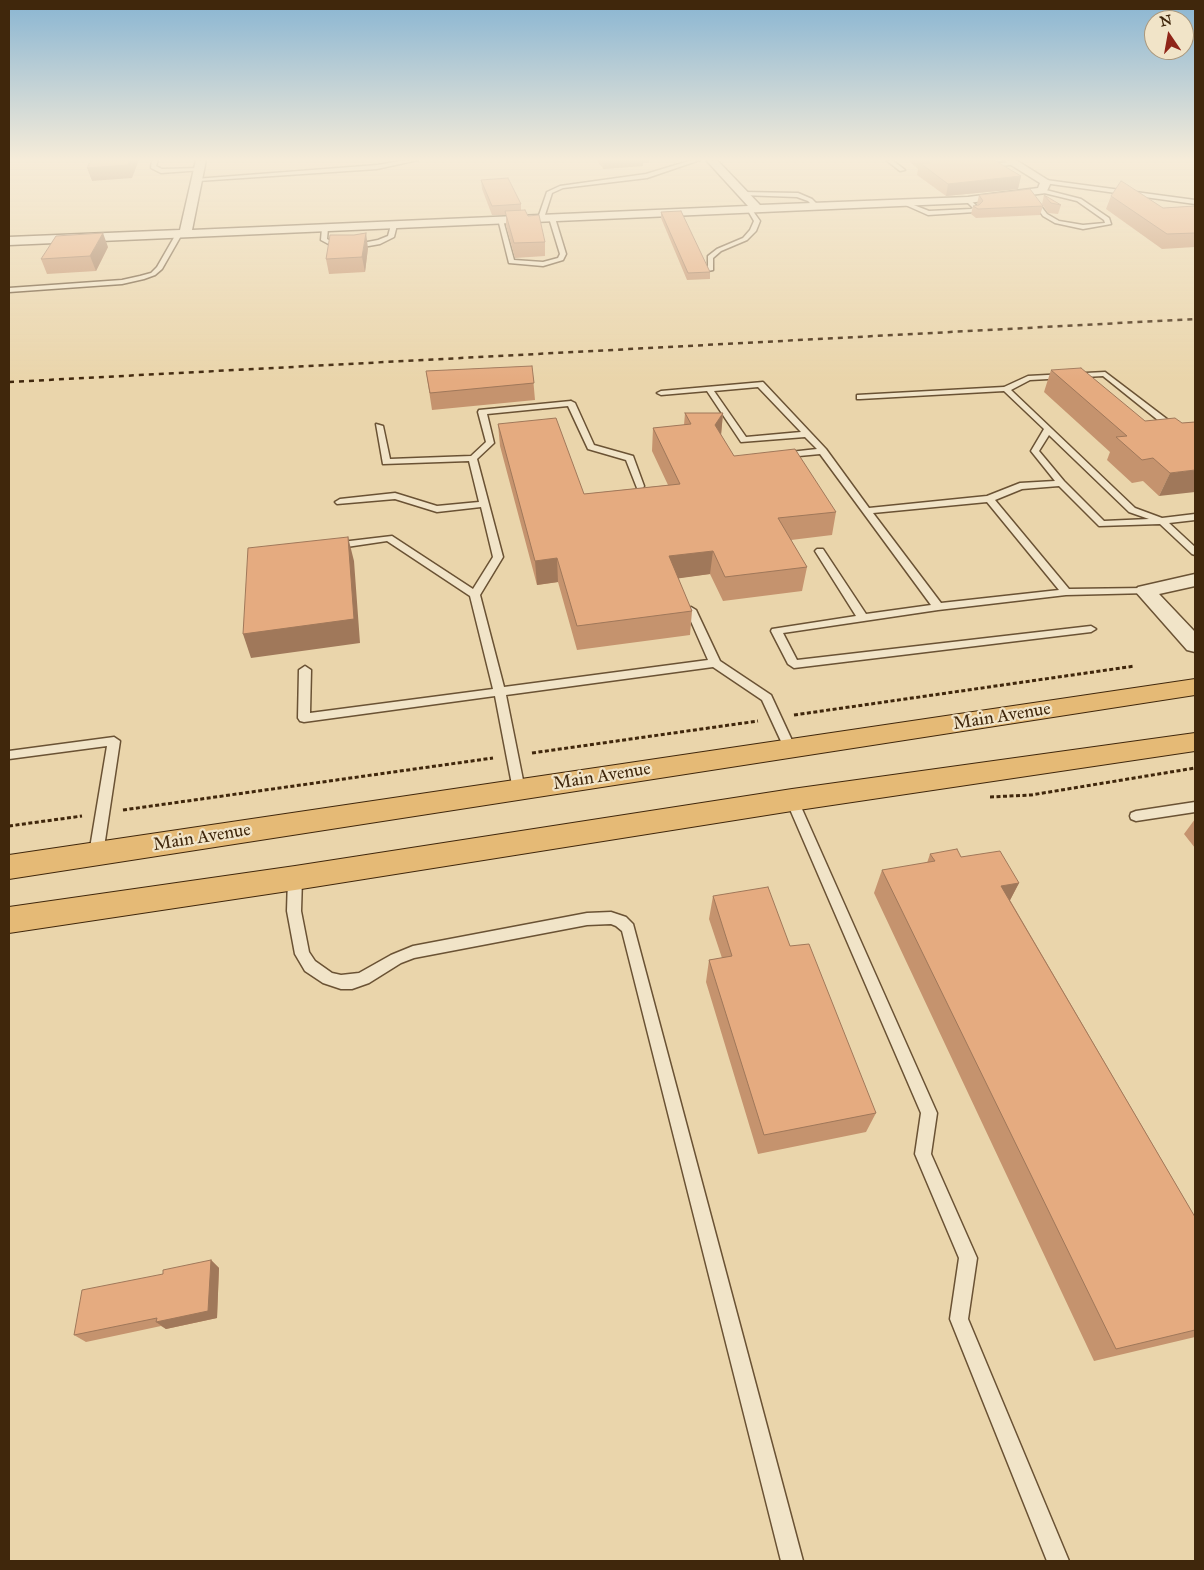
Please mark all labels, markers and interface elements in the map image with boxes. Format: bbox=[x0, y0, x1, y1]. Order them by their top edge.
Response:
north arrow bbox=[1144, 10, 1194, 60]
text: N bbox=[1158, 11, 1174, 30]
street label: Main Avenue bbox=[952, 699, 1052, 735]
street label: Main Avenue bbox=[552, 759, 652, 795]
street label: Main Avenue bbox=[152, 820, 252, 856]

